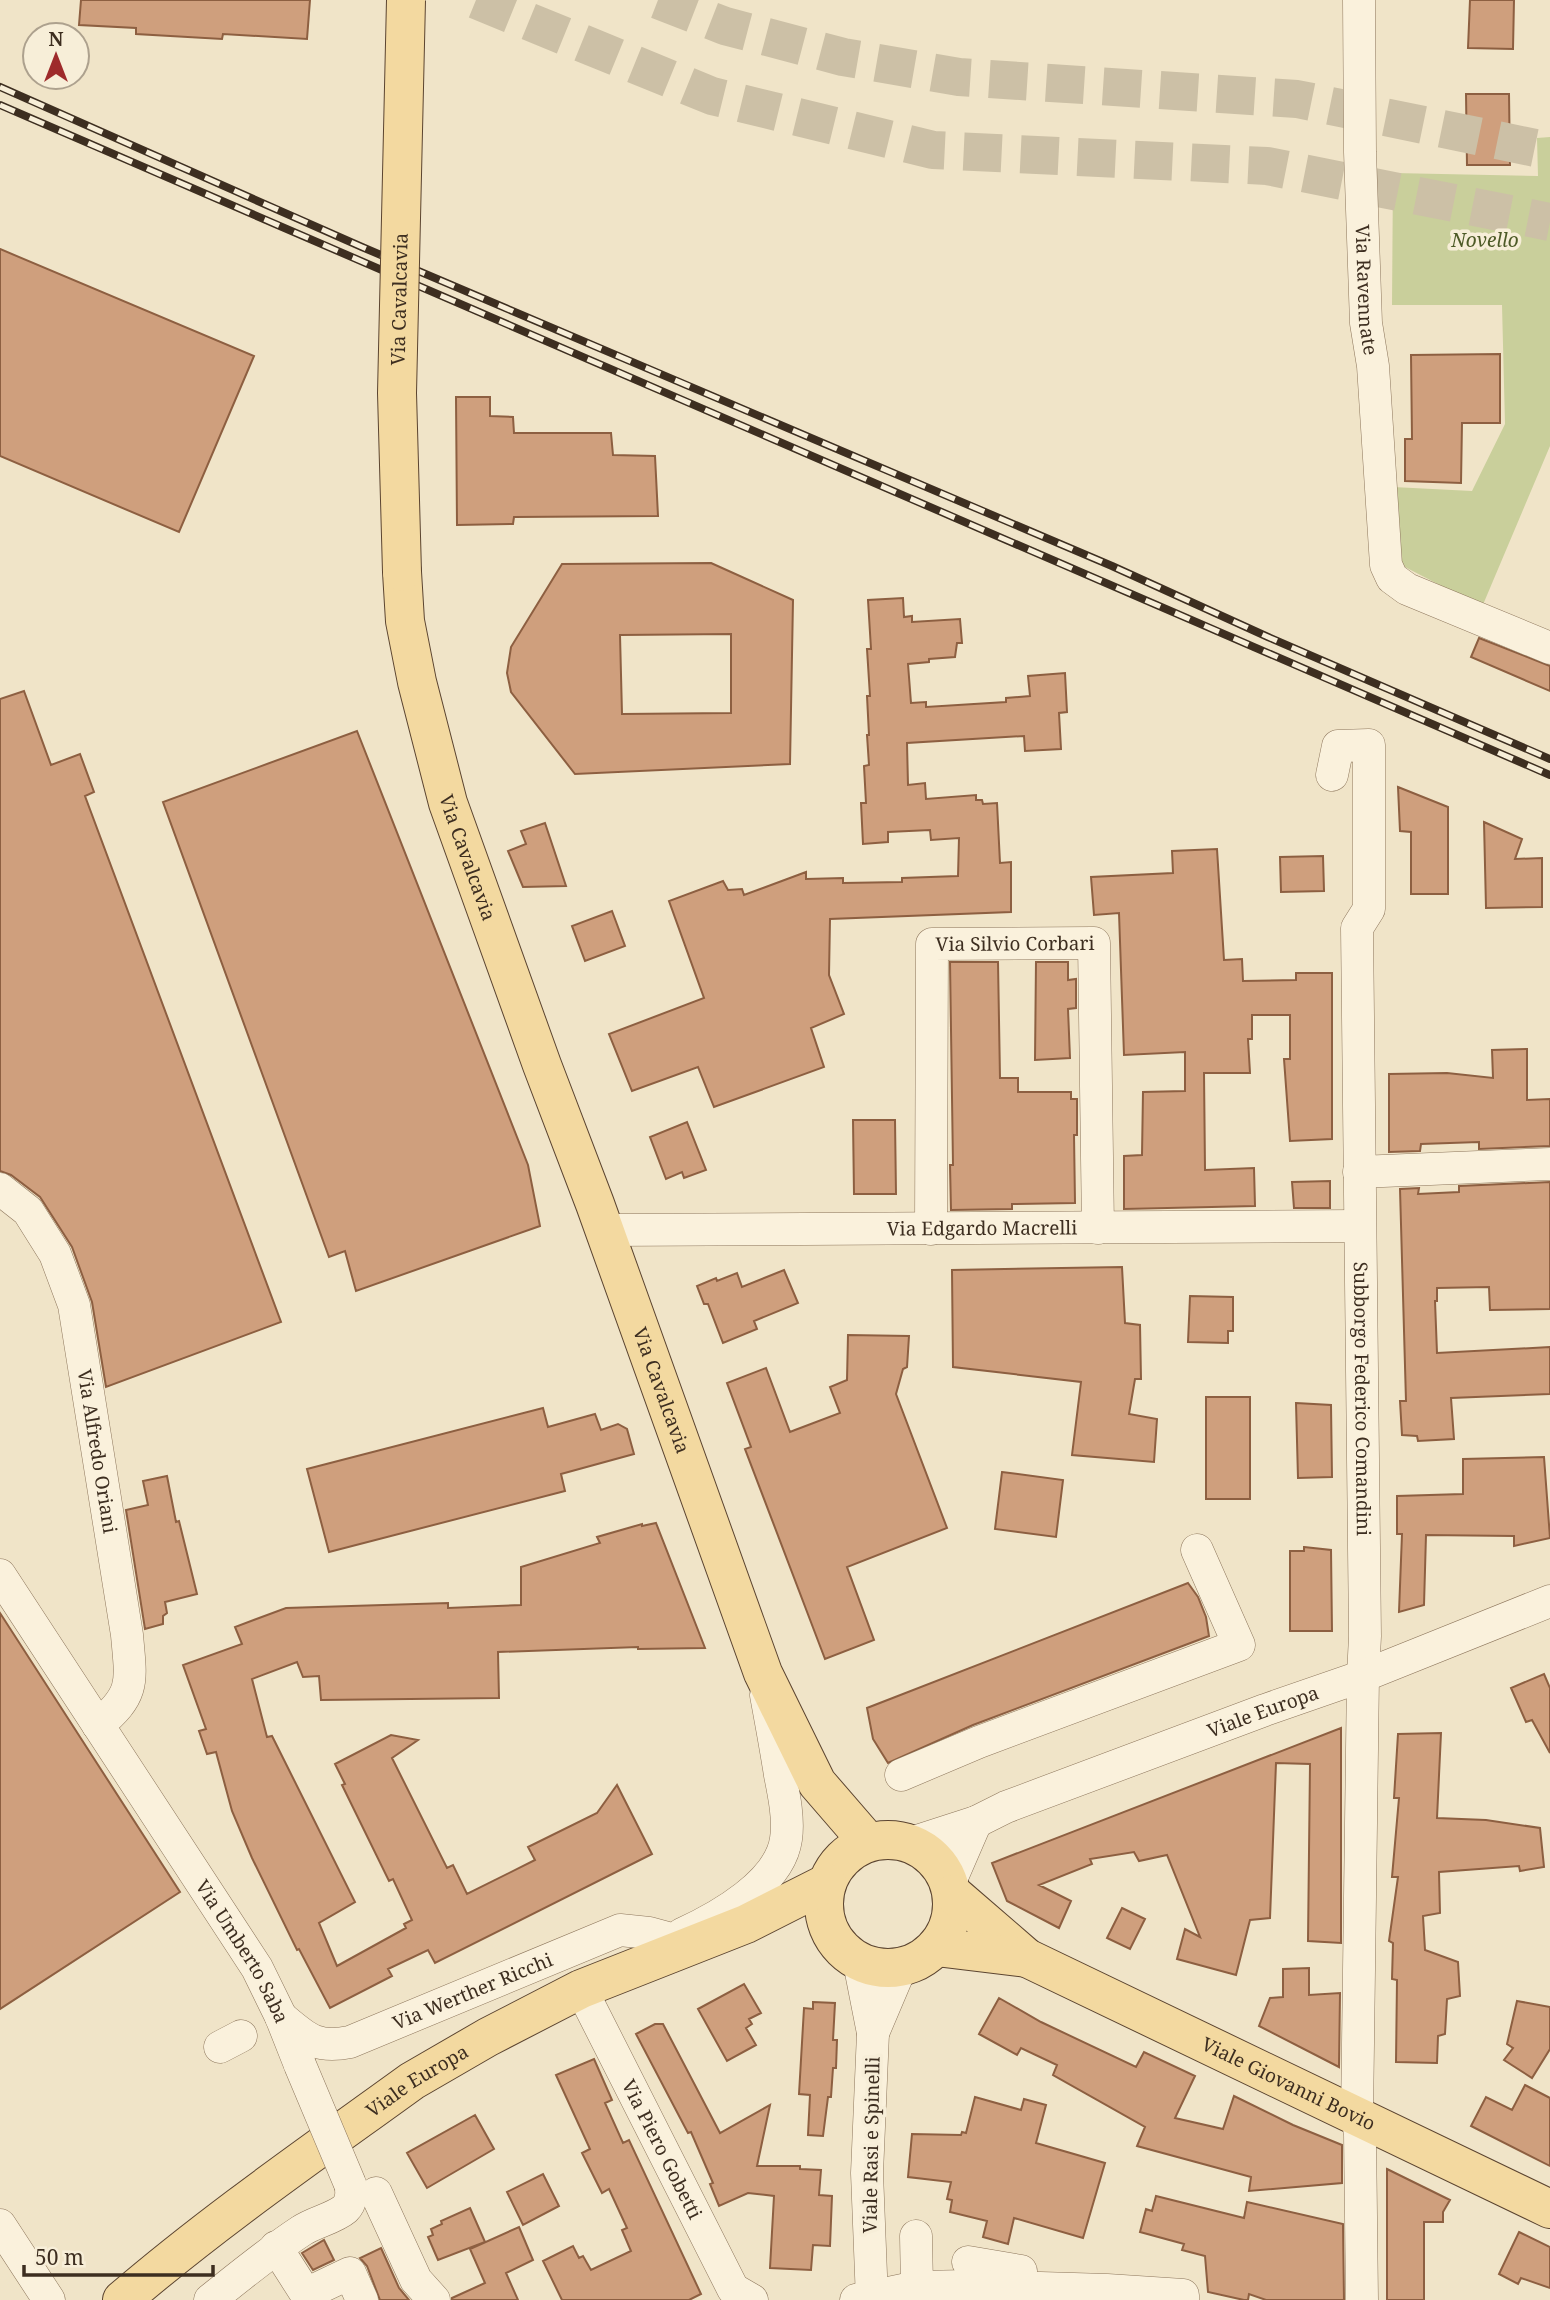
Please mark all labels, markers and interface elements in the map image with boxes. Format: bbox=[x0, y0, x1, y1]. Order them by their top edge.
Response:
north arrow bbox=[21, 21, 91, 91]
text: N bbox=[49, 26, 64, 52]
street label: Via Ravennate bbox=[1350, 224, 1384, 357]
park label: Novello bbox=[1450, 227, 1519, 253]
street label: Via Cavalcavia bbox=[385, 233, 414, 366]
street label: Via Cavalcavia bbox=[433, 792, 502, 924]
street label: Via Silvio Corbari bbox=[935, 930, 1095, 957]
street label: Via Edgardo Macrelli bbox=[887, 1214, 1077, 1242]
street label: Subborgo Federico Comandini bbox=[1348, 1262, 1377, 1536]
street label: Via Cavalcavia bbox=[627, 1323, 696, 1457]
street label: Via Alfredo Oriani bbox=[72, 1367, 123, 1535]
street label: Viale Europa bbox=[1203, 1679, 1322, 1744]
street label: Via Umberto Saba bbox=[190, 1875, 295, 2027]
street label: Via Werther Ricchi bbox=[389, 1946, 556, 2036]
street label: Viale Giovanni Bovio bbox=[1197, 2031, 1380, 2136]
street label: Viale Europa bbox=[361, 2038, 473, 2123]
street label: Viale Rasi e Spinelli bbox=[856, 2056, 886, 2234]
street label: Via Piero Gobetti bbox=[616, 2075, 708, 2223]
scale bar bbox=[24, 2234, 214, 2278]
text: 50 m bbox=[35, 2243, 84, 2271]

